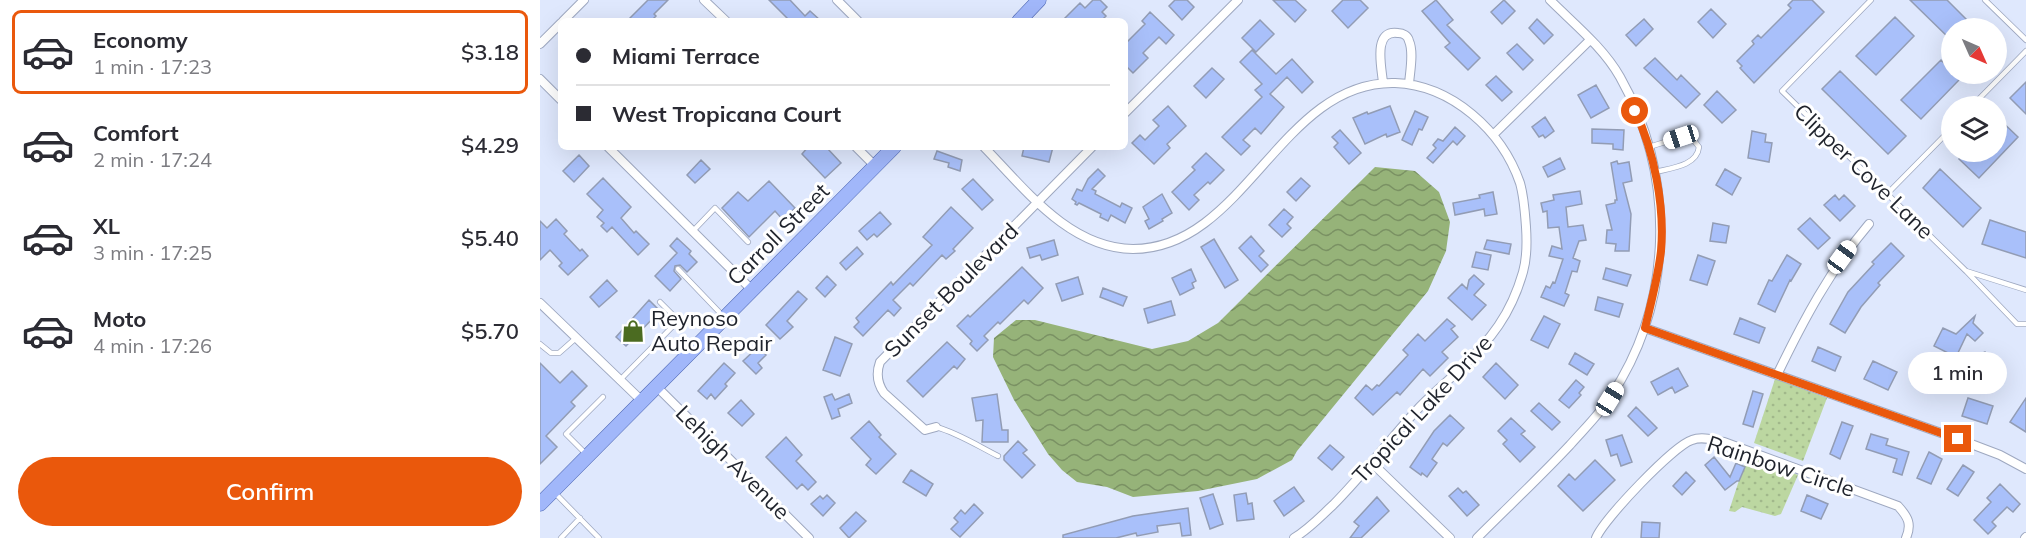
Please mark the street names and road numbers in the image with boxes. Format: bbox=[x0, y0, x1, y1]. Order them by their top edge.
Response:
street label: Clipper Cove Lane bbox=[1788, 97, 1940, 245]
street label: Carroll Street bbox=[721, 177, 835, 291]
street label: Sunset Boulevard bbox=[878, 217, 1024, 363]
street label: Tropical Lake Drive bbox=[1346, 329, 1498, 489]
street label: Lehigh Avenue bbox=[670, 399, 796, 525]
street label: Rainbow Circle bbox=[1704, 429, 1858, 503]

